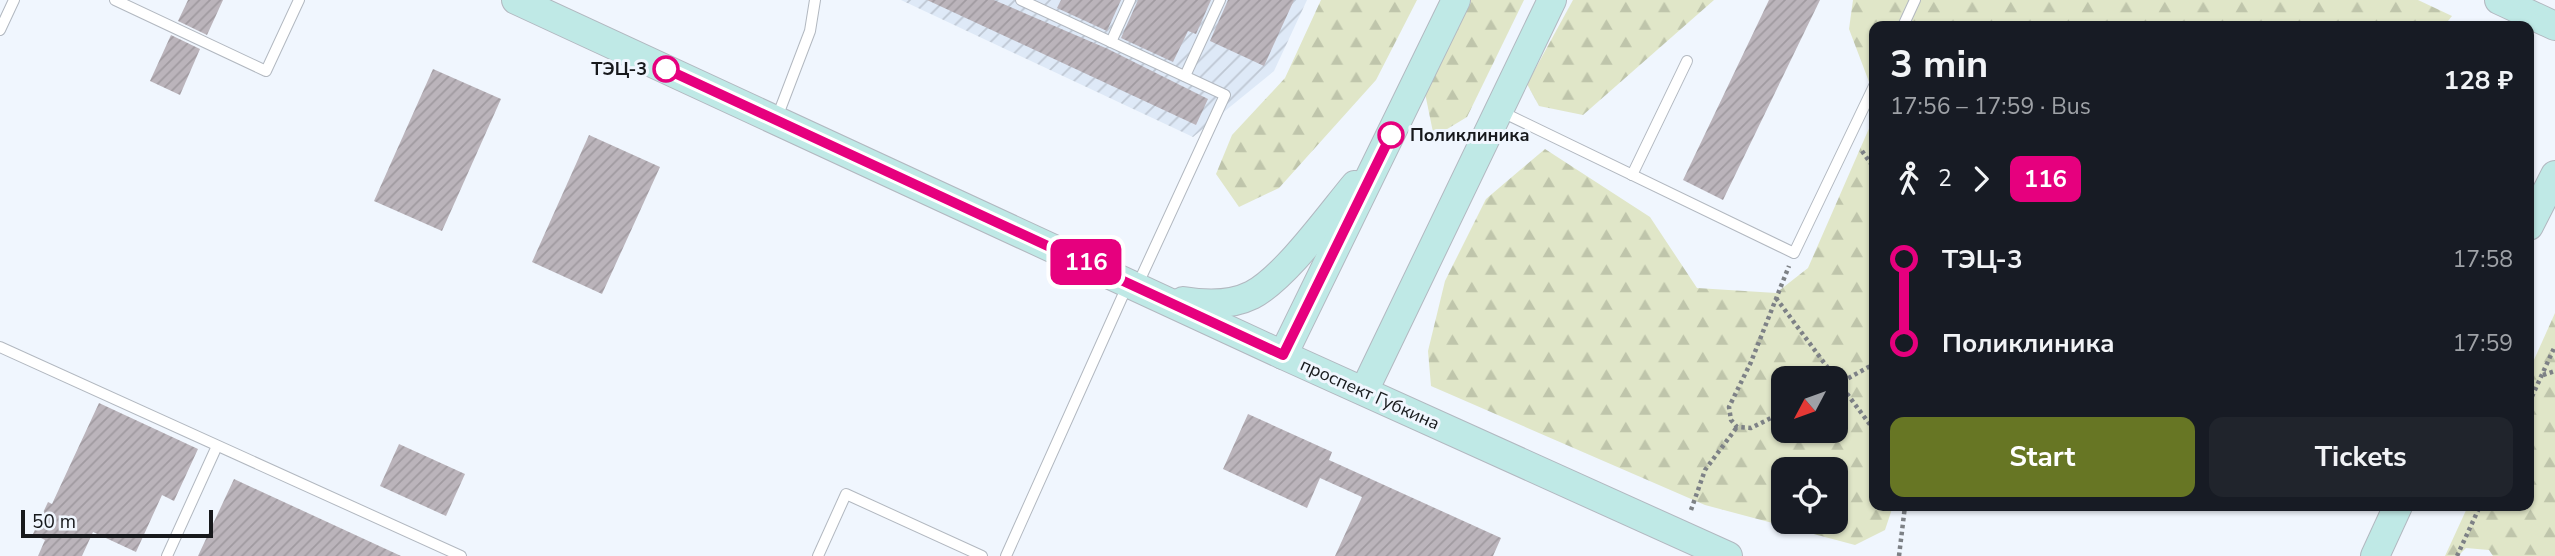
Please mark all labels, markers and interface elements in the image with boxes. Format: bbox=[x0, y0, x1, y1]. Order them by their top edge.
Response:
text: 3 min bbox=[1890, 39, 1988, 90]
marker: ТЭЦ-3 bbox=[653, 56, 679, 82]
place label: ТЭЦ-3 bbox=[591, 57, 647, 81]
text: 128 ₽ bbox=[2444, 63, 2513, 98]
text: 17:56 – 17:59 · Bus bbox=[1890, 91, 2091, 122]
marker: Поликлиника bbox=[1378, 122, 1404, 148]
place label: Поликлиника bbox=[1410, 123, 1530, 147]
icon: walk bbox=[1890, 160, 1928, 198]
icon: forward bbox=[1962, 160, 2000, 198]
text: 2 bbox=[1938, 163, 1952, 194]
text: 116 bbox=[2024, 163, 2067, 195]
line badge: 116 bbox=[1046, 239, 1126, 285]
text: ТЭЦ-3 bbox=[1942, 242, 2023, 277]
text: 17:58 bbox=[2453, 244, 2513, 275]
text: 116 bbox=[1064, 246, 1108, 278]
text: Поликлиника bbox=[1942, 326, 2115, 361]
text: 17:59 bbox=[2453, 328, 2513, 359]
street label: проспект Губкина bbox=[1296, 352, 1444, 436]
north arrow bbox=[1771, 366, 1848, 443]
map controls bbox=[1771, 366, 1848, 534]
button: Start bbox=[1890, 417, 2195, 497]
button: Tickets bbox=[2209, 417, 2513, 497]
button: locate bbox=[1771, 457, 1848, 534]
scale bar bbox=[21, 507, 214, 539]
text: 50 m bbox=[32, 509, 76, 535]

